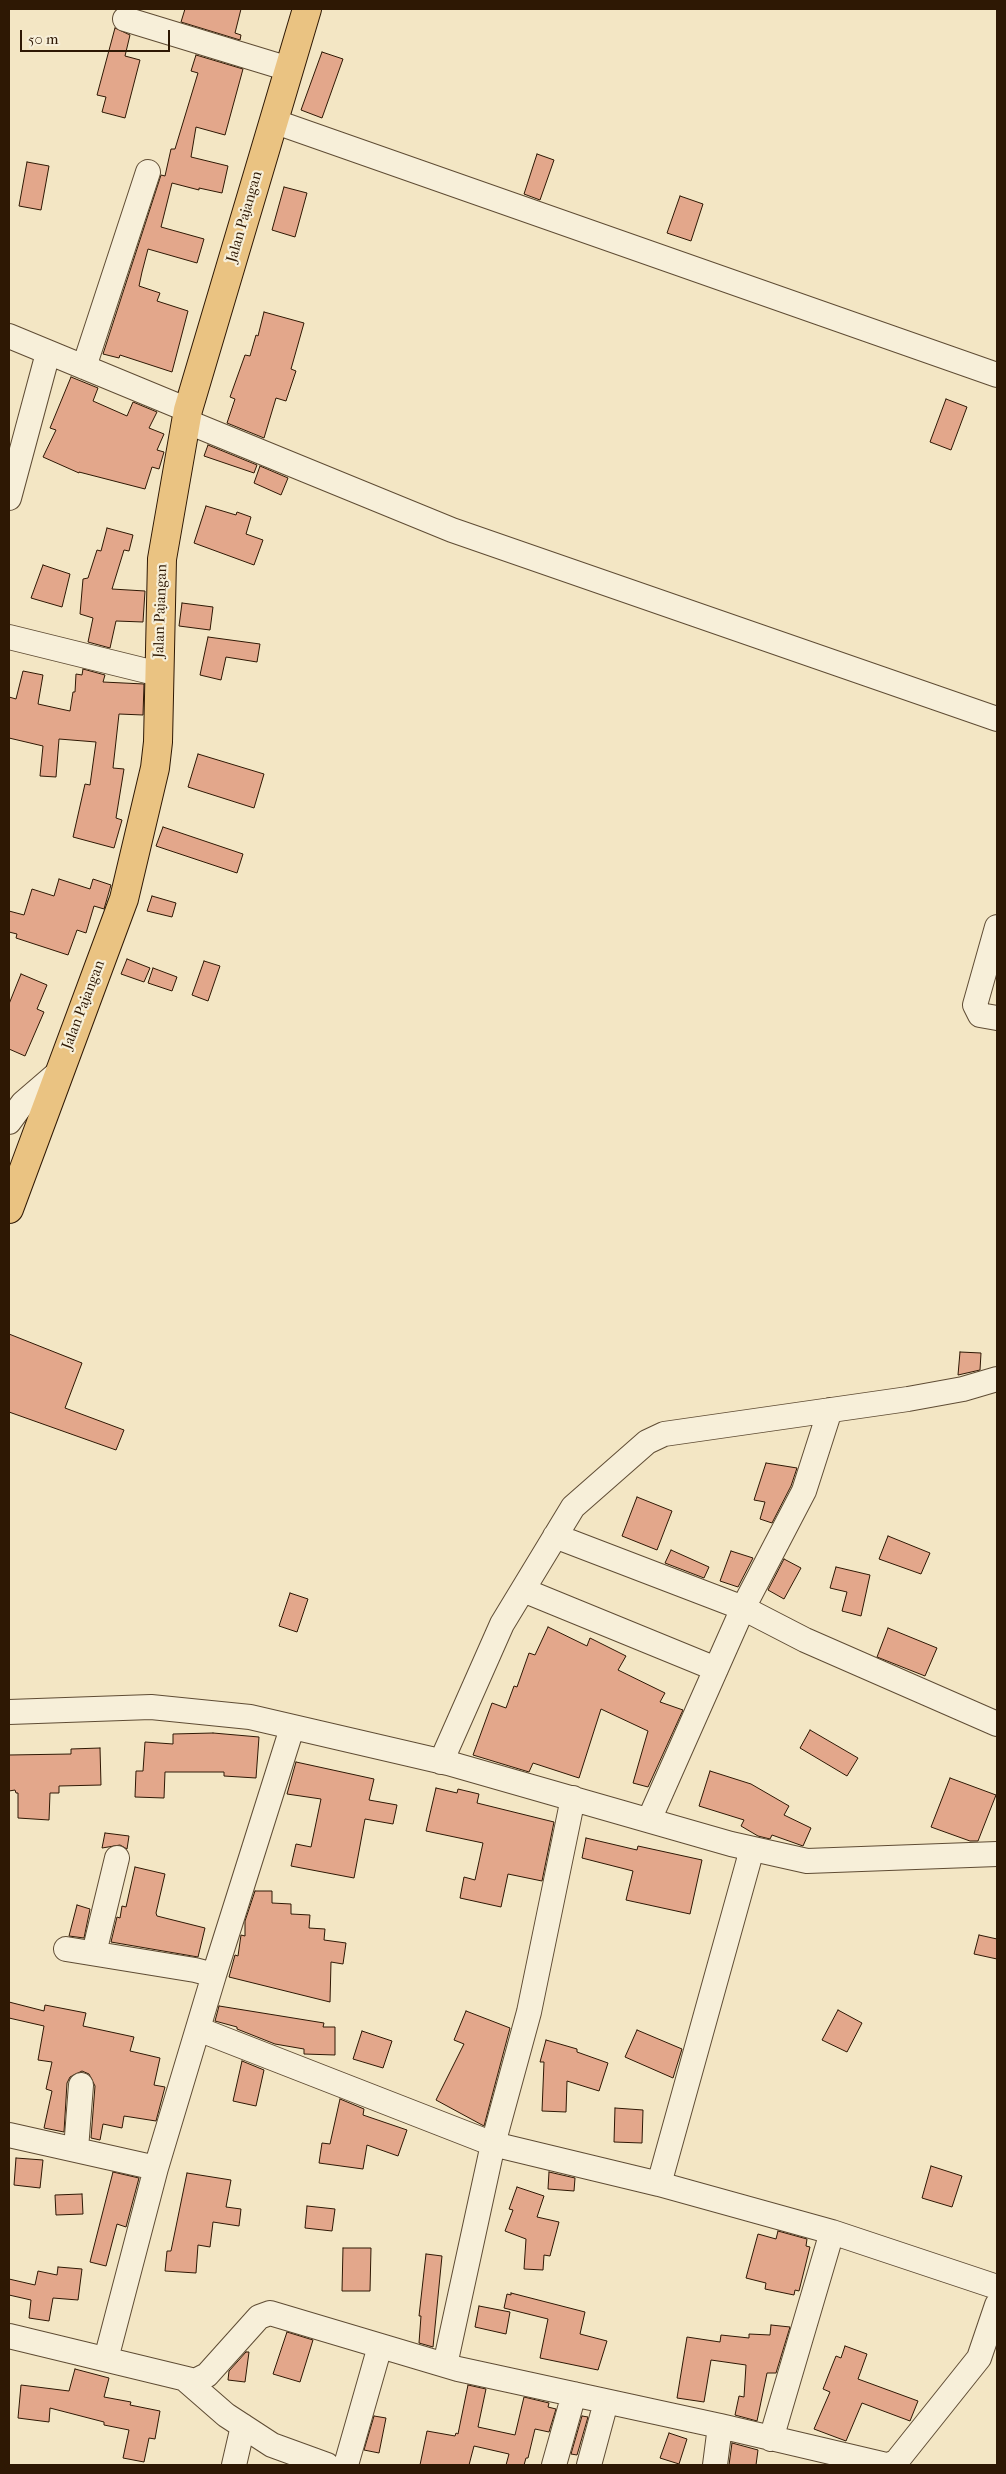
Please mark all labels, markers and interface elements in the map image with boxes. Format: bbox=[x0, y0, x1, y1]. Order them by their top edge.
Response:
scale bar bbox=[22, 20, 172, 52]
text: 50 m bbox=[28, 30, 58, 48]
street label: Jalan Pajangan bbox=[223, 169, 267, 265]
street label: Jalan Pajangan bbox=[150, 564, 172, 658]
street label: Jalan Pajangan bbox=[59, 958, 109, 1052]

